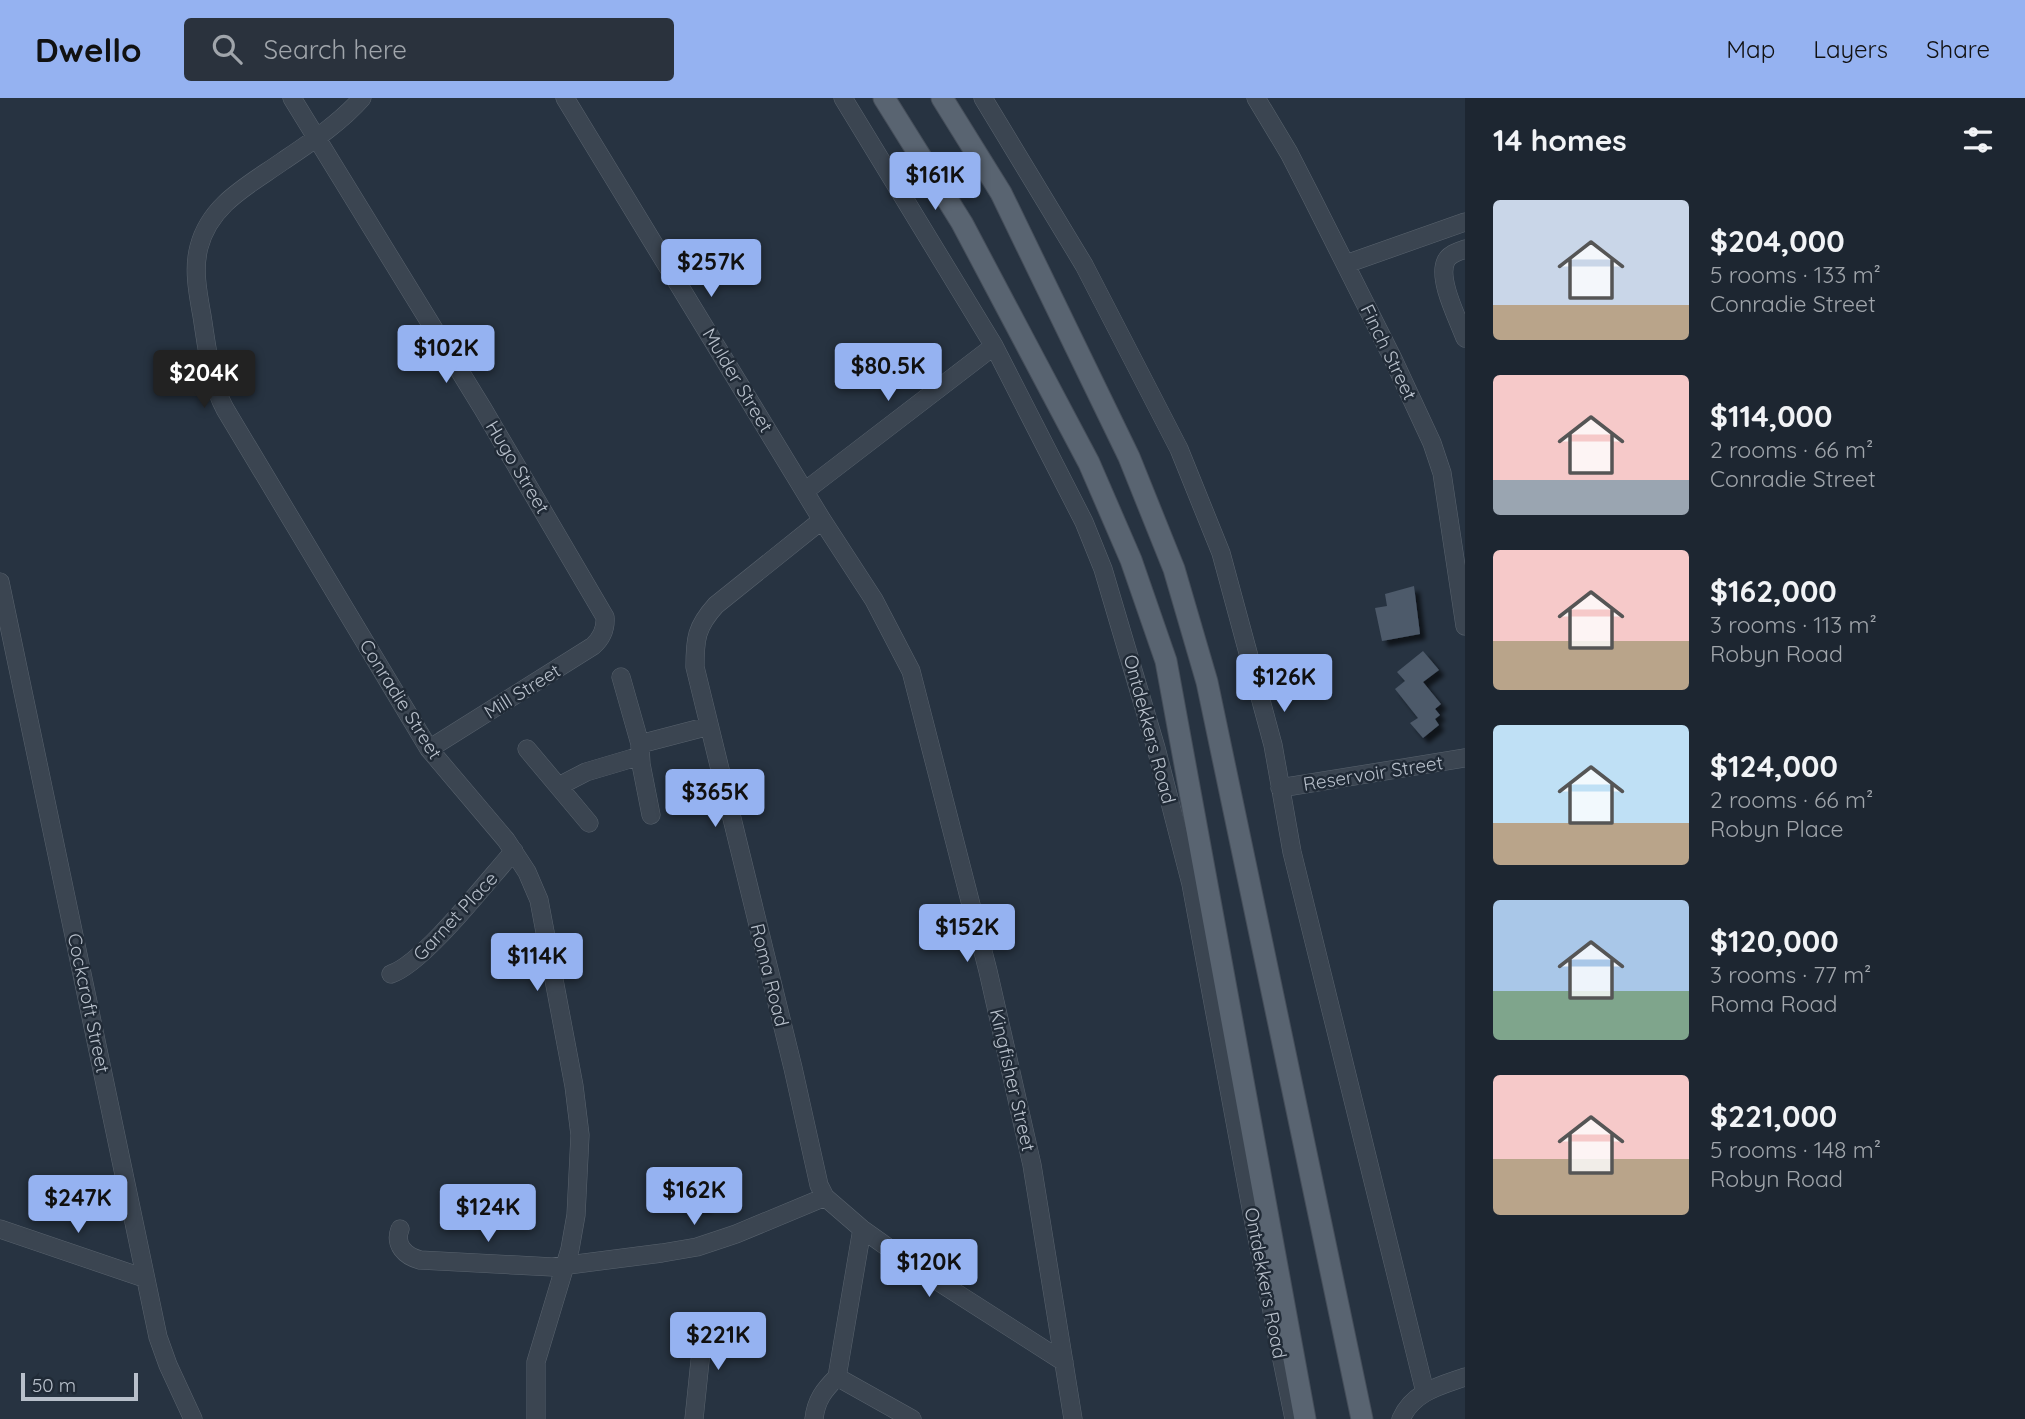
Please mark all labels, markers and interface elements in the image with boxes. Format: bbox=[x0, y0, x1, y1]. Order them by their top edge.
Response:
search box bbox=[184, 18, 674, 81]
text: Dwello bbox=[35, 29, 142, 70]
icon: search bbox=[208, 30, 246, 68]
text: Search here bbox=[264, 33, 407, 66]
text: Map bbox=[1726, 34, 1775, 64]
text: Layers bbox=[1813, 34, 1888, 64]
text: Share bbox=[1926, 34, 1990, 64]
text: 14 homes bbox=[1493, 121, 1627, 159]
icon: filters bbox=[1959, 121, 1997, 159]
pin: $161K bbox=[886, 152, 984, 212]
text: $161K bbox=[906, 160, 964, 189]
text: $204,000 bbox=[1710, 222, 1845, 260]
icon: home bbox=[1549, 228, 1633, 312]
pin: $257K bbox=[662, 240, 760, 299]
text: $257K bbox=[677, 247, 745, 276]
text: 5 rooms · 133 m² bbox=[1710, 260, 1881, 289]
text: Conradie Street bbox=[1710, 289, 1876, 318]
street label: Finch Street bbox=[1356, 300, 1422, 404]
street label: Mulder Street bbox=[697, 324, 779, 436]
pin: $102K bbox=[397, 326, 495, 385]
text: $102K bbox=[414, 333, 478, 362]
pin: $80.5K bbox=[831, 344, 945, 403]
pin: $204K bbox=[155, 350, 253, 410]
text: $80.5K bbox=[851, 351, 925, 380]
text: $204K bbox=[169, 358, 239, 387]
text: $114,000 bbox=[1710, 397, 1832, 435]
icon: home bbox=[1549, 403, 1633, 487]
street label: Hugo Street bbox=[481, 416, 555, 518]
text: 2 rooms · 66 m² bbox=[1710, 435, 1873, 464]
text: Conradie Street bbox=[1710, 464, 1876, 493]
text: $162,000 bbox=[1710, 572, 1837, 610]
icon: home bbox=[1549, 578, 1633, 662]
text: 3 rooms · 113 m² bbox=[1710, 610, 1877, 639]
street label: Conradie Street bbox=[355, 635, 447, 763]
text: Robyn Road bbox=[1710, 639, 1843, 668]
street label: Ontdekkers Road bbox=[1119, 652, 1181, 806]
pin: $126K bbox=[1235, 654, 1333, 714]
street label: Mill Street bbox=[479, 658, 565, 724]
text: $126K bbox=[1252, 662, 1316, 691]
text: $124,000 bbox=[1710, 747, 1838, 785]
street label: Reservoir Street bbox=[1301, 750, 1445, 796]
icon: home bbox=[1549, 753, 1633, 837]
pin: $365K bbox=[666, 770, 764, 829]
text: $365K bbox=[681, 777, 749, 806]
text: 2 rooms · 66 m² bbox=[1710, 785, 1873, 814]
text: Robyn Place bbox=[1710, 814, 1844, 843]
street label: Garnet Place bbox=[408, 866, 502, 966]
pin: $152K bbox=[918, 904, 1016, 964]
text: $152K bbox=[935, 912, 999, 941]
street label: Roma Road bbox=[746, 921, 794, 1029]
text: $120,000 bbox=[1710, 922, 1839, 960]
icon: home bbox=[1549, 928, 1633, 1012]
street label: Cockcroft Street bbox=[62, 931, 116, 1075]
pin: $114K bbox=[488, 934, 586, 993]
text: $114K bbox=[507, 941, 567, 970]
text: 3 rooms · 77 m² bbox=[1710, 960, 1871, 989]
text: Roma Road bbox=[1710, 989, 1837, 1018]
street label: Kingfisher Street bbox=[985, 1006, 1041, 1154]
text: $221,000 bbox=[1710, 1097, 1837, 1135]
icon: home bbox=[1549, 1103, 1633, 1187]
text: 5 rooms · 148 m² bbox=[1710, 1135, 1881, 1164]
text: Robyn Road bbox=[1710, 1164, 1843, 1193]
pin: $162K bbox=[645, 1168, 743, 1227]
text: $162K bbox=[662, 1175, 726, 1204]
pin: $247K bbox=[29, 1176, 127, 1235]
text: $247K bbox=[44, 1183, 112, 1212]
pin: $124K bbox=[439, 1184, 537, 1244]
text: $124K bbox=[456, 1192, 520, 1221]
street label: Ontdekkers Road bbox=[1240, 1205, 1292, 1361]
pin: $120K bbox=[880, 1240, 978, 1299]
text: $120K bbox=[897, 1247, 961, 1276]
pin: $221K bbox=[669, 1312, 767, 1372]
text: $221K bbox=[686, 1320, 750, 1349]
scale bar bbox=[21, 1370, 138, 1402]
text: 50 m bbox=[32, 1373, 76, 1397]

